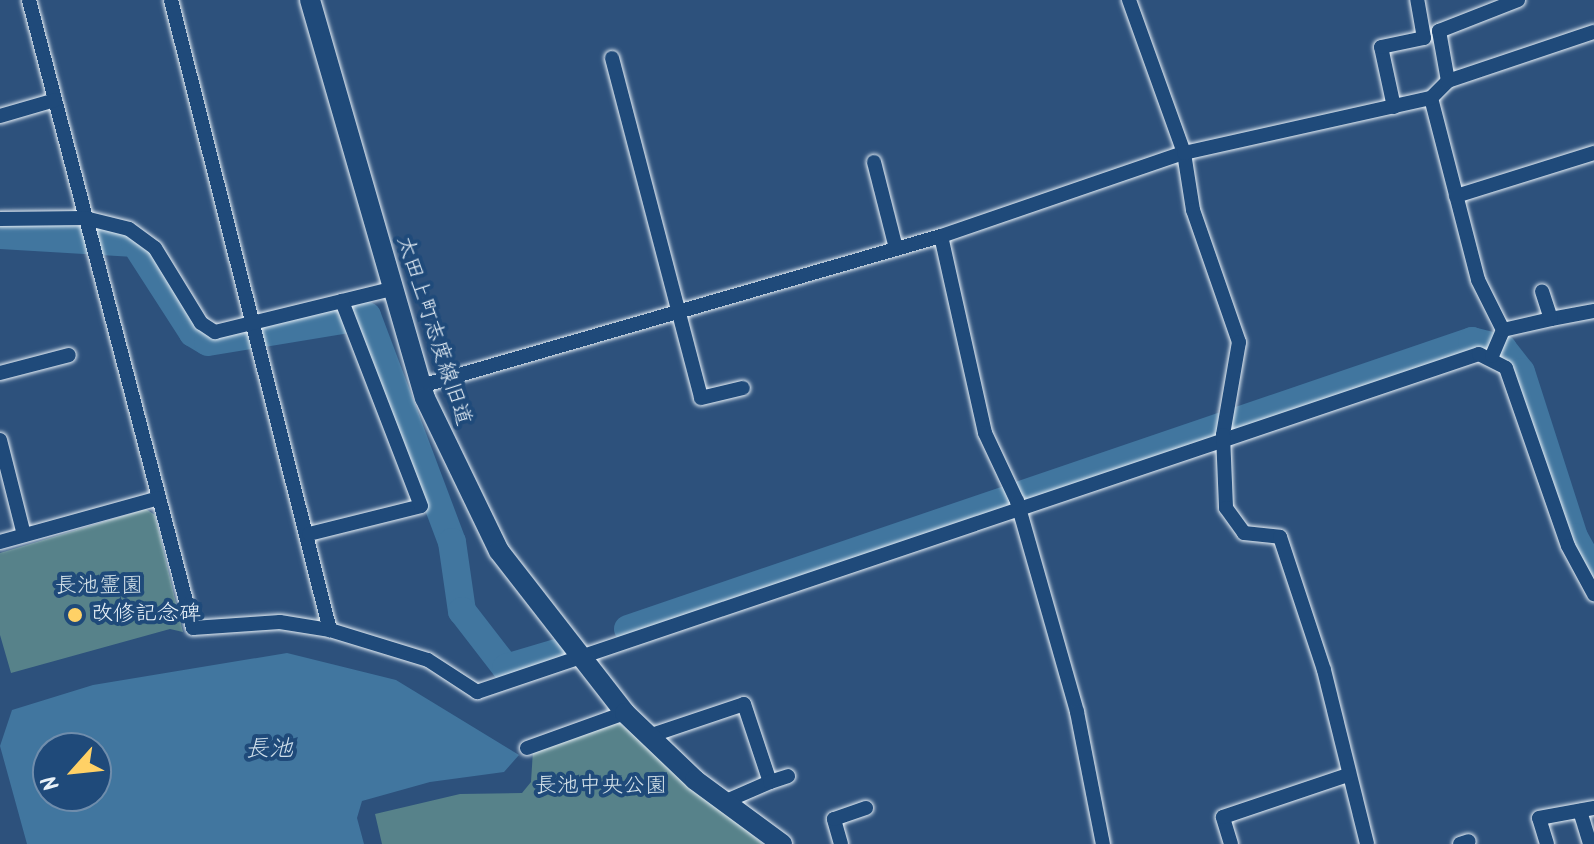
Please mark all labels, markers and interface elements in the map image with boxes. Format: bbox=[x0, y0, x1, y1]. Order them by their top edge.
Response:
street label: 太田上町志度線旧道 bbox=[390, 233, 476, 429]
park label: 長池霊園 bbox=[55, 574, 143, 600]
place label: 改修記念碑 bbox=[91, 602, 201, 628]
marker: 改修記念碑 bbox=[66, 606, 84, 624]
north arrow bbox=[32, 732, 112, 812]
water label: 長池 bbox=[245, 736, 293, 764]
text: N bbox=[33, 768, 71, 796]
park label: 長池中央公園 bbox=[535, 774, 667, 800]

